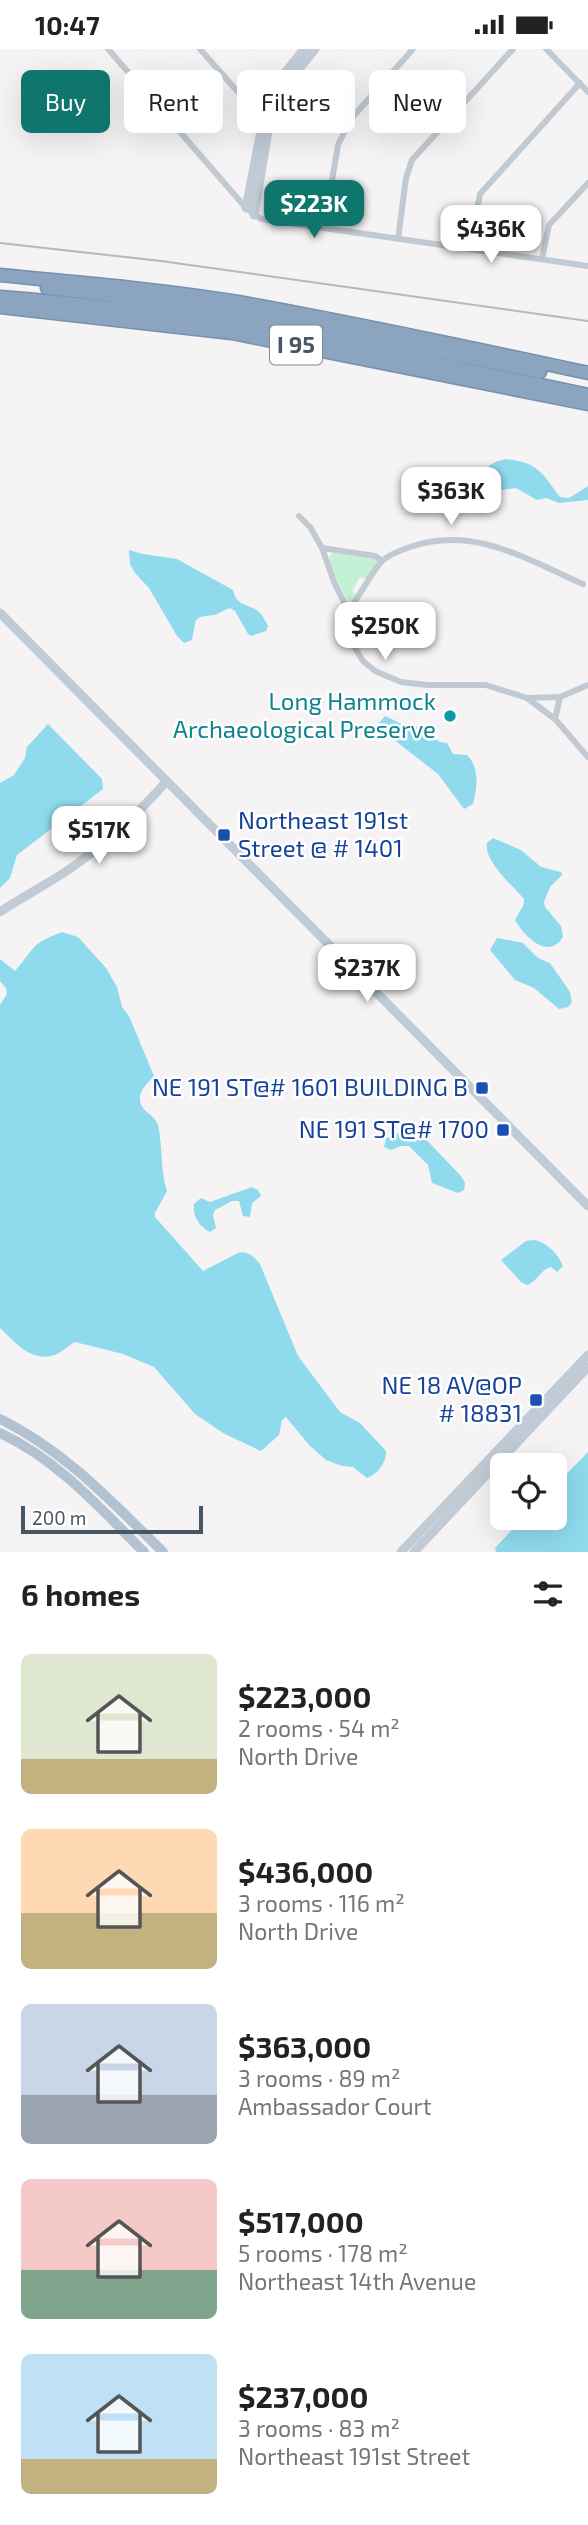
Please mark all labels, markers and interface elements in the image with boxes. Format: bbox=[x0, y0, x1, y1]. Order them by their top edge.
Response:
text: 10:47 bbox=[35, 9, 100, 40]
chip: Buy bbox=[21, 70, 110, 133]
chip: Rent bbox=[124, 70, 223, 133]
chip: Filters bbox=[237, 70, 355, 133]
chip: New bbox=[369, 70, 466, 133]
pin: $223K bbox=[265, 181, 363, 240]
text: $223K bbox=[280, 189, 348, 217]
pin: $436K bbox=[442, 205, 540, 265]
text: $436K bbox=[456, 214, 526, 242]
road number: I 95 bbox=[270, 325, 322, 365]
pin: $363K bbox=[402, 468, 500, 527]
text: $363K bbox=[417, 476, 485, 504]
pin: $250K bbox=[336, 603, 434, 662]
text: $250K bbox=[351, 611, 419, 639]
place label: Long Hammock Archaeological Preserve bbox=[173, 686, 436, 743]
marker: Long Hammock Archaeological Preserve bbox=[442, 708, 458, 724]
place label: Northeast 191st Street @ # 1401 bbox=[238, 805, 408, 862]
pin: $517K bbox=[50, 807, 148, 866]
text: $517K bbox=[68, 815, 130, 843]
marker: Northeast 191st Street @ # 1401 bbox=[216, 827, 232, 843]
pin: $237K bbox=[318, 944, 416, 1004]
text: $237K bbox=[334, 953, 400, 981]
place label: NE 191 ST@# 1601 BUILDING B bbox=[152, 1072, 468, 1101]
marker: NE 191 ST@# 1601 BUILDING B bbox=[474, 1080, 490, 1096]
place label: NE 191 ST@# 1700 bbox=[299, 1114, 489, 1143]
marker: NE 191 ST@# 1700 bbox=[495, 1122, 511, 1138]
place label: NE 18 AV@OP # 18831 bbox=[382, 1370, 522, 1427]
marker: NE 18 AV@OP # 18831 bbox=[528, 1392, 544, 1408]
map controls bbox=[490, 1453, 567, 1530]
button: locate bbox=[490, 1453, 567, 1530]
scale bar bbox=[21, 1503, 203, 1535]
text: 200 m bbox=[32, 1506, 86, 1529]
icon: filters bbox=[529, 1575, 567, 1613]
text: 6 homes bbox=[21, 1576, 140, 1612]
text: $223,000 bbox=[238, 1678, 371, 1714]
icon: home bbox=[77, 1682, 161, 1766]
text: 2 rooms · 54 m² bbox=[238, 1714, 400, 1742]
text: North Drive bbox=[238, 1742, 358, 1770]
text: $436,000 bbox=[238, 1853, 373, 1889]
icon: home bbox=[77, 1857, 161, 1941]
text: 3 rooms · 116 m² bbox=[238, 1889, 405, 1917]
text: North Drive bbox=[238, 1917, 358, 1945]
text: $363,000 bbox=[238, 2028, 371, 2064]
icon: home bbox=[77, 2032, 161, 2116]
text: 3 rooms · 89 m² bbox=[238, 2064, 400, 2092]
text: Ambassador Court bbox=[238, 2092, 432, 2120]
text: $517,000 bbox=[238, 2203, 364, 2239]
icon: home bbox=[77, 2207, 161, 2291]
text: 5 rooms · 178 m² bbox=[238, 2239, 408, 2267]
text: Northeast 14th Avenue bbox=[238, 2267, 476, 2295]
text: $237,000 bbox=[238, 2378, 369, 2414]
icon: home bbox=[77, 2382, 161, 2466]
text: 3 rooms · 83 m² bbox=[238, 2414, 400, 2442]
text: Northeast 191st Street bbox=[238, 2442, 470, 2470]

